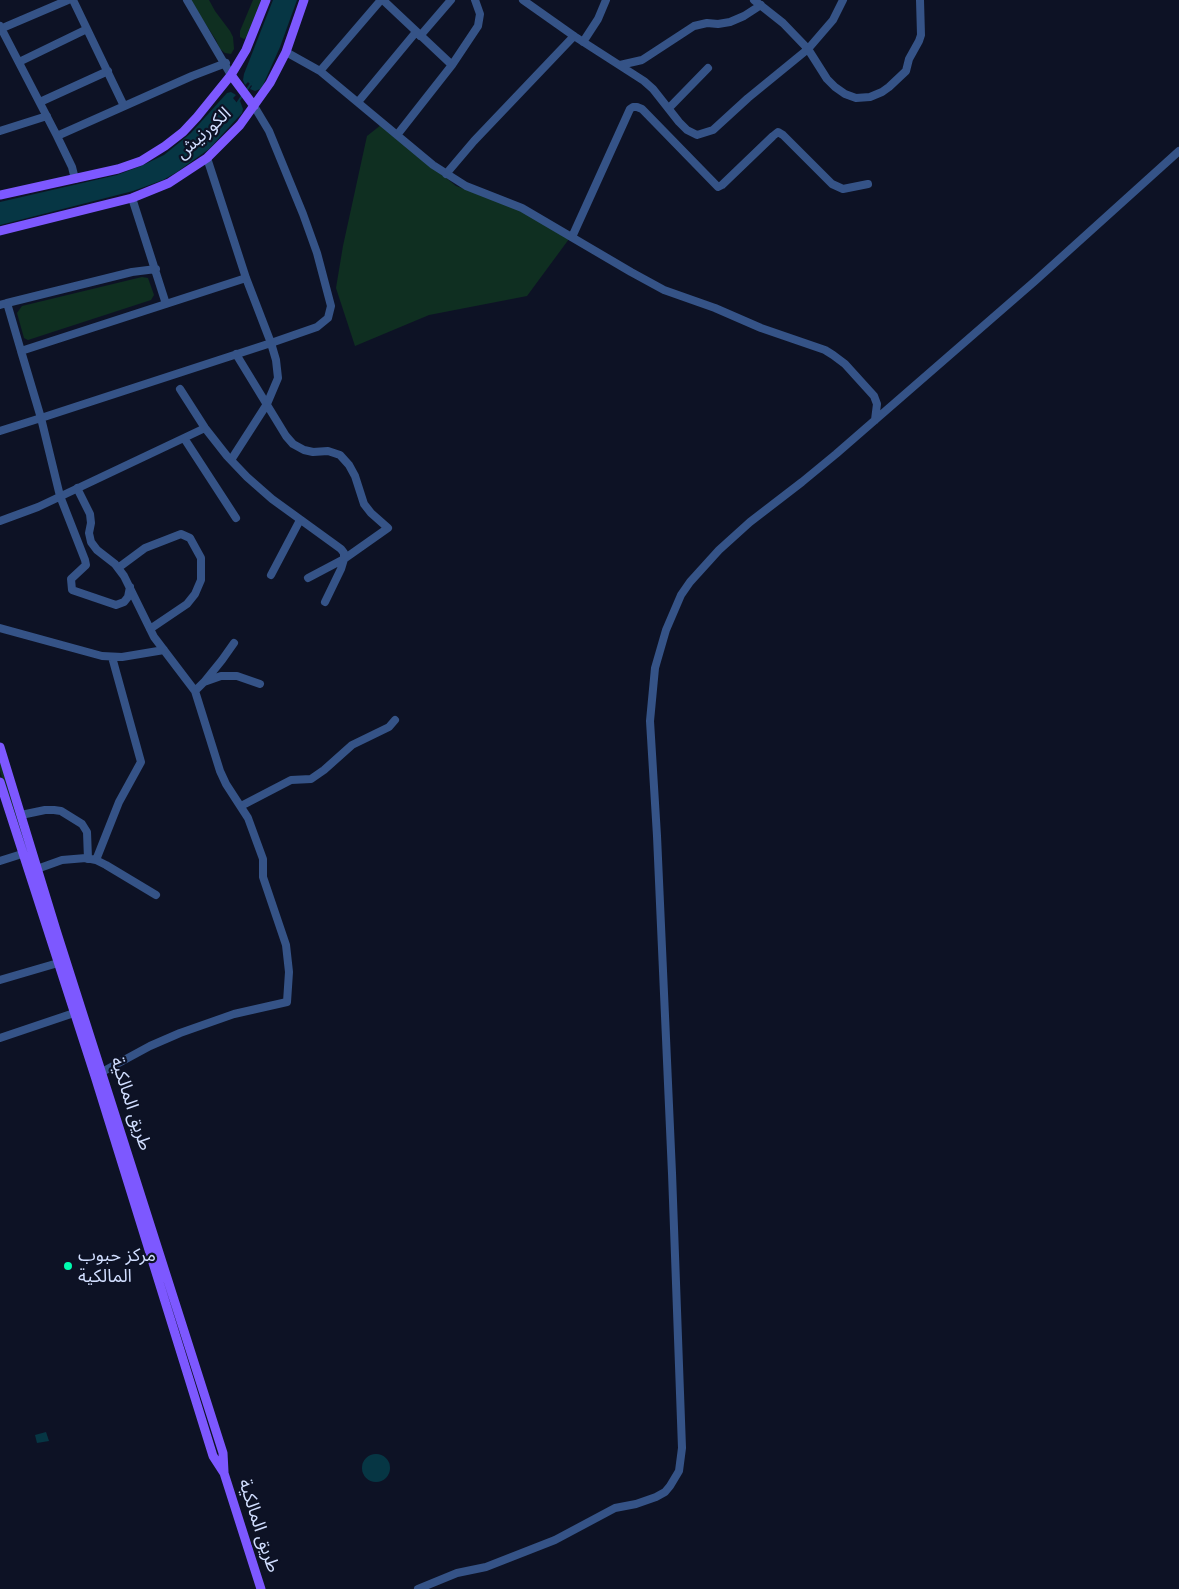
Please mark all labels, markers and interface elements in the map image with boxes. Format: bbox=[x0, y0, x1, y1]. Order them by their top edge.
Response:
street label: الكورنيش bbox=[172, 104, 236, 164]
street label: طريق المالكية bbox=[105, 1055, 155, 1153]
place label: مركز حبوب المالكية bbox=[78, 1245, 156, 1288]
marker: مركز حبوب المالكية bbox=[62, 1260, 74, 1272]
street label: طريق المالكية bbox=[233, 1477, 283, 1575]

